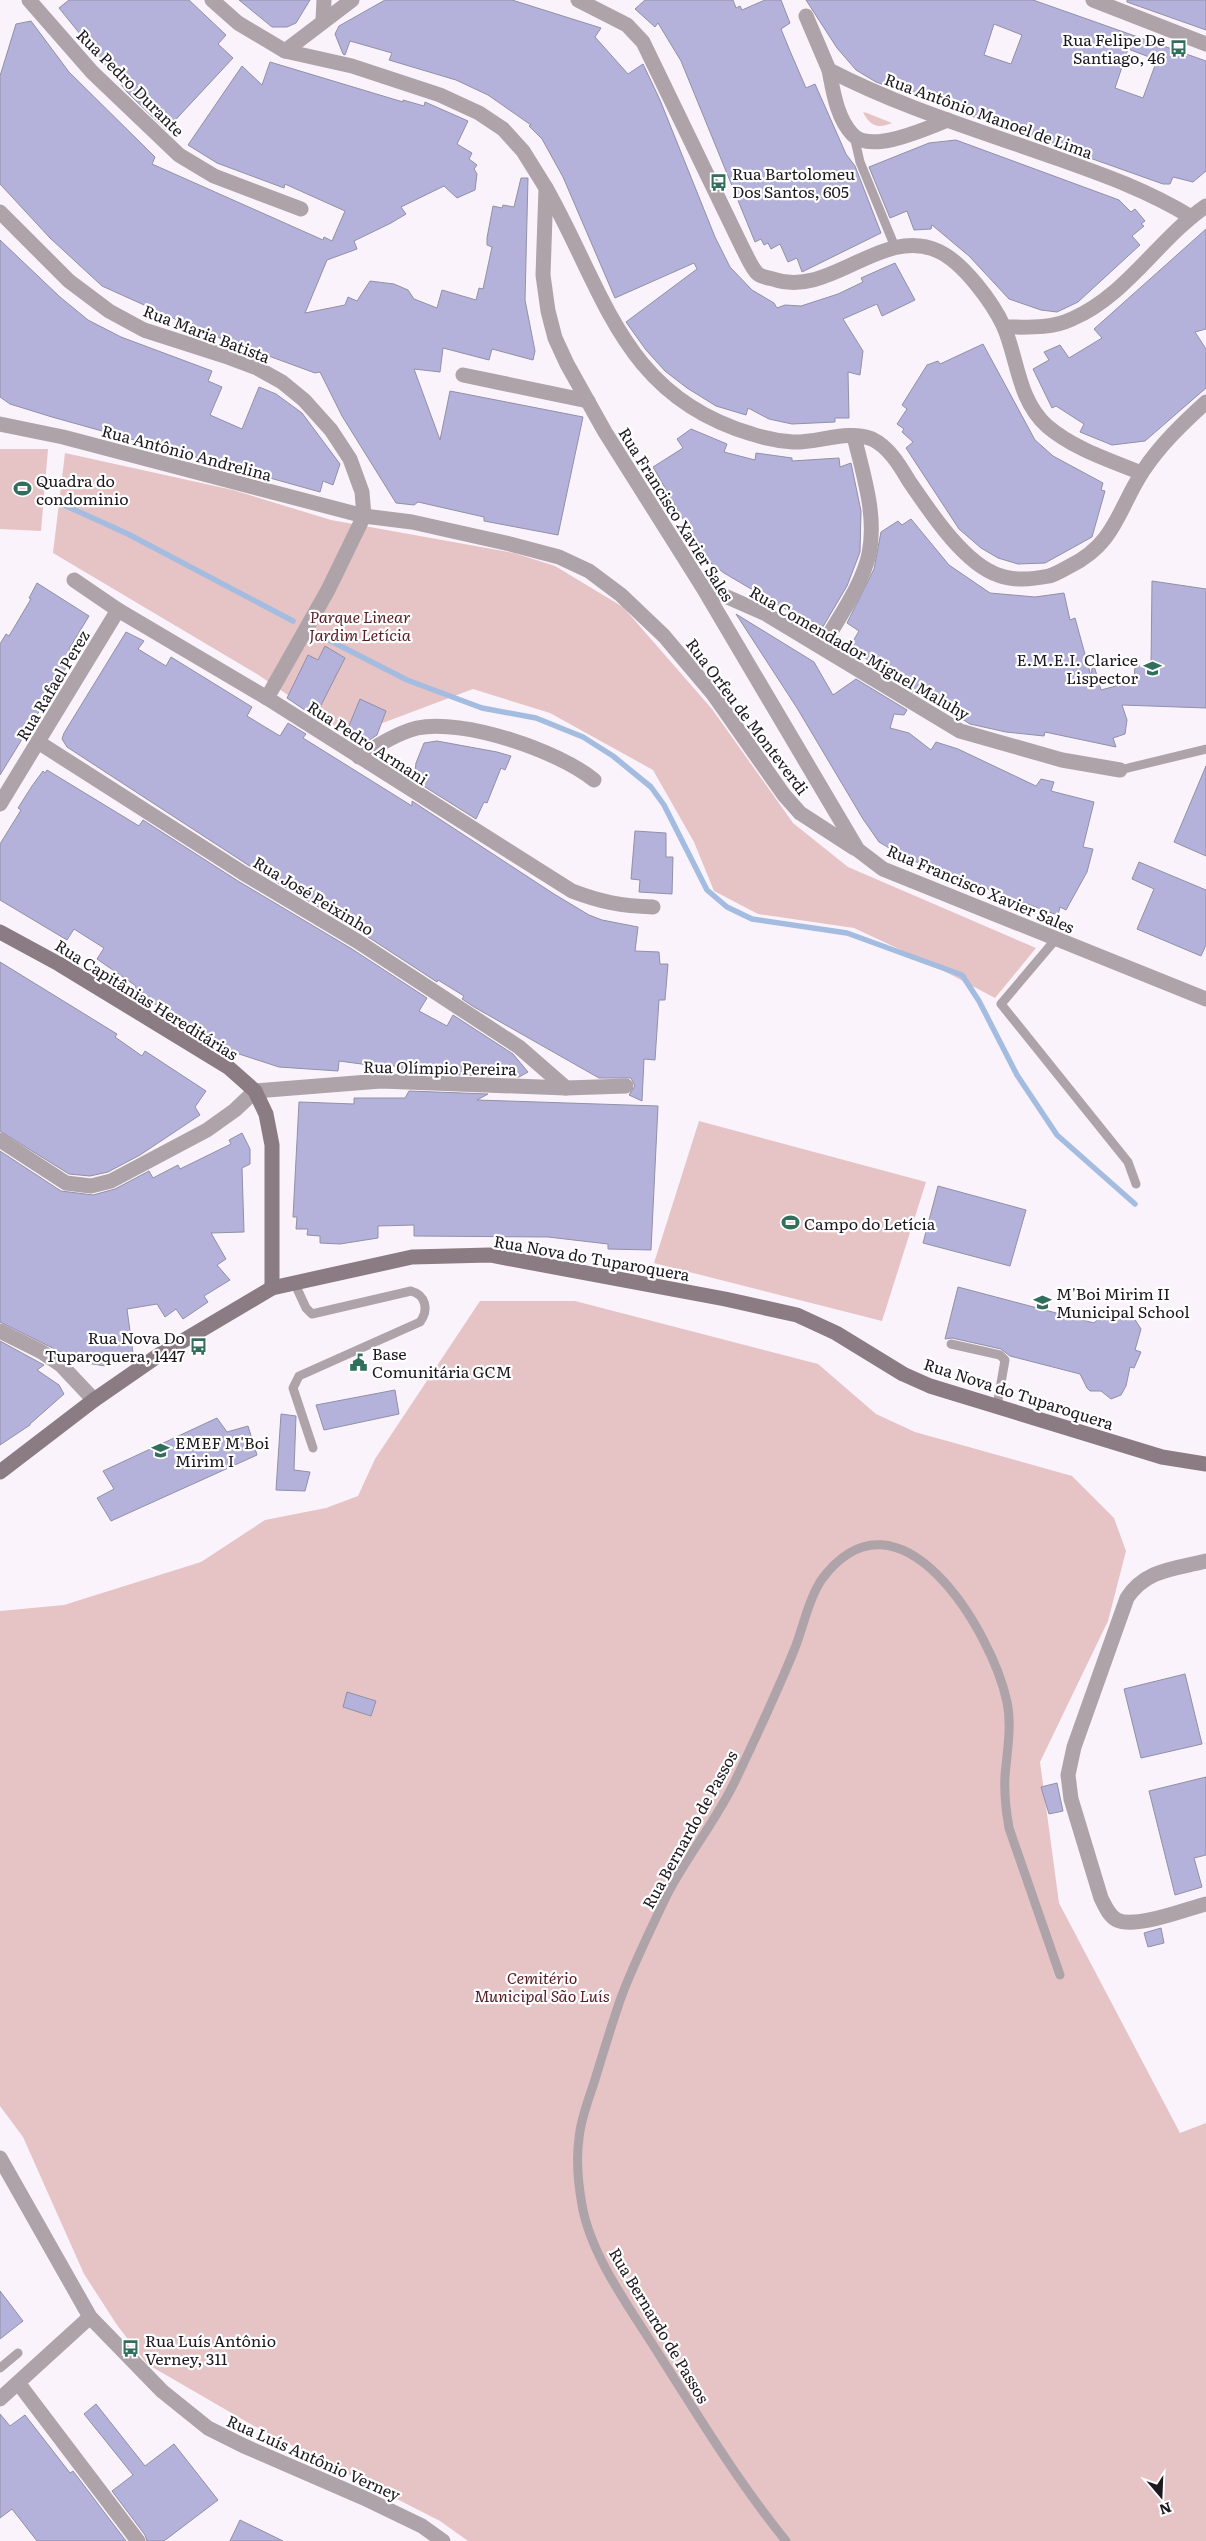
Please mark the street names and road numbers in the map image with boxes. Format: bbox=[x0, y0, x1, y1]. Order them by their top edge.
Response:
street label: Rua Pedro Durante bbox=[72, 23, 190, 141]
street label: Rua Antônio Manoel de Lima bbox=[882, 66, 1097, 164]
street label: Rua Maria Batista bbox=[140, 298, 274, 368]
street label: Rua Antônio Andrelina bbox=[99, 418, 275, 486]
street label: Rua Francisco Xavier Sales bbox=[613, 422, 741, 606]
street label: Rua Comendador Miguel Maluhy bbox=[745, 579, 975, 725]
street label: Rua Rafael Perez bbox=[9, 625, 95, 745]
street label: Rua Orfeu de Monteverdi bbox=[681, 633, 815, 799]
street label: Rua Pedro Armani bbox=[303, 694, 433, 790]
street label: Rua Francisco Xavier Sales bbox=[884, 838, 1078, 938]
street label: Rua José Peixinho bbox=[249, 849, 379, 941]
street label: Rua Capitânias Hereditárias bbox=[51, 933, 243, 1065]
street label: Rua Olímpio Pereira bbox=[363, 1054, 517, 1080]
street label: Rua Nova do Tuparoquera bbox=[492, 1228, 692, 1286]
street label: Rua Nova do Tuparoquera bbox=[921, 1351, 1117, 1435]
street label: Rua Bernardo de Passos bbox=[635, 1745, 743, 1913]
street label: Rua Bernardo de Passos bbox=[604, 2243, 716, 2407]
street label: Rua Luís Antônio Verney bbox=[223, 2408, 405, 2507]

